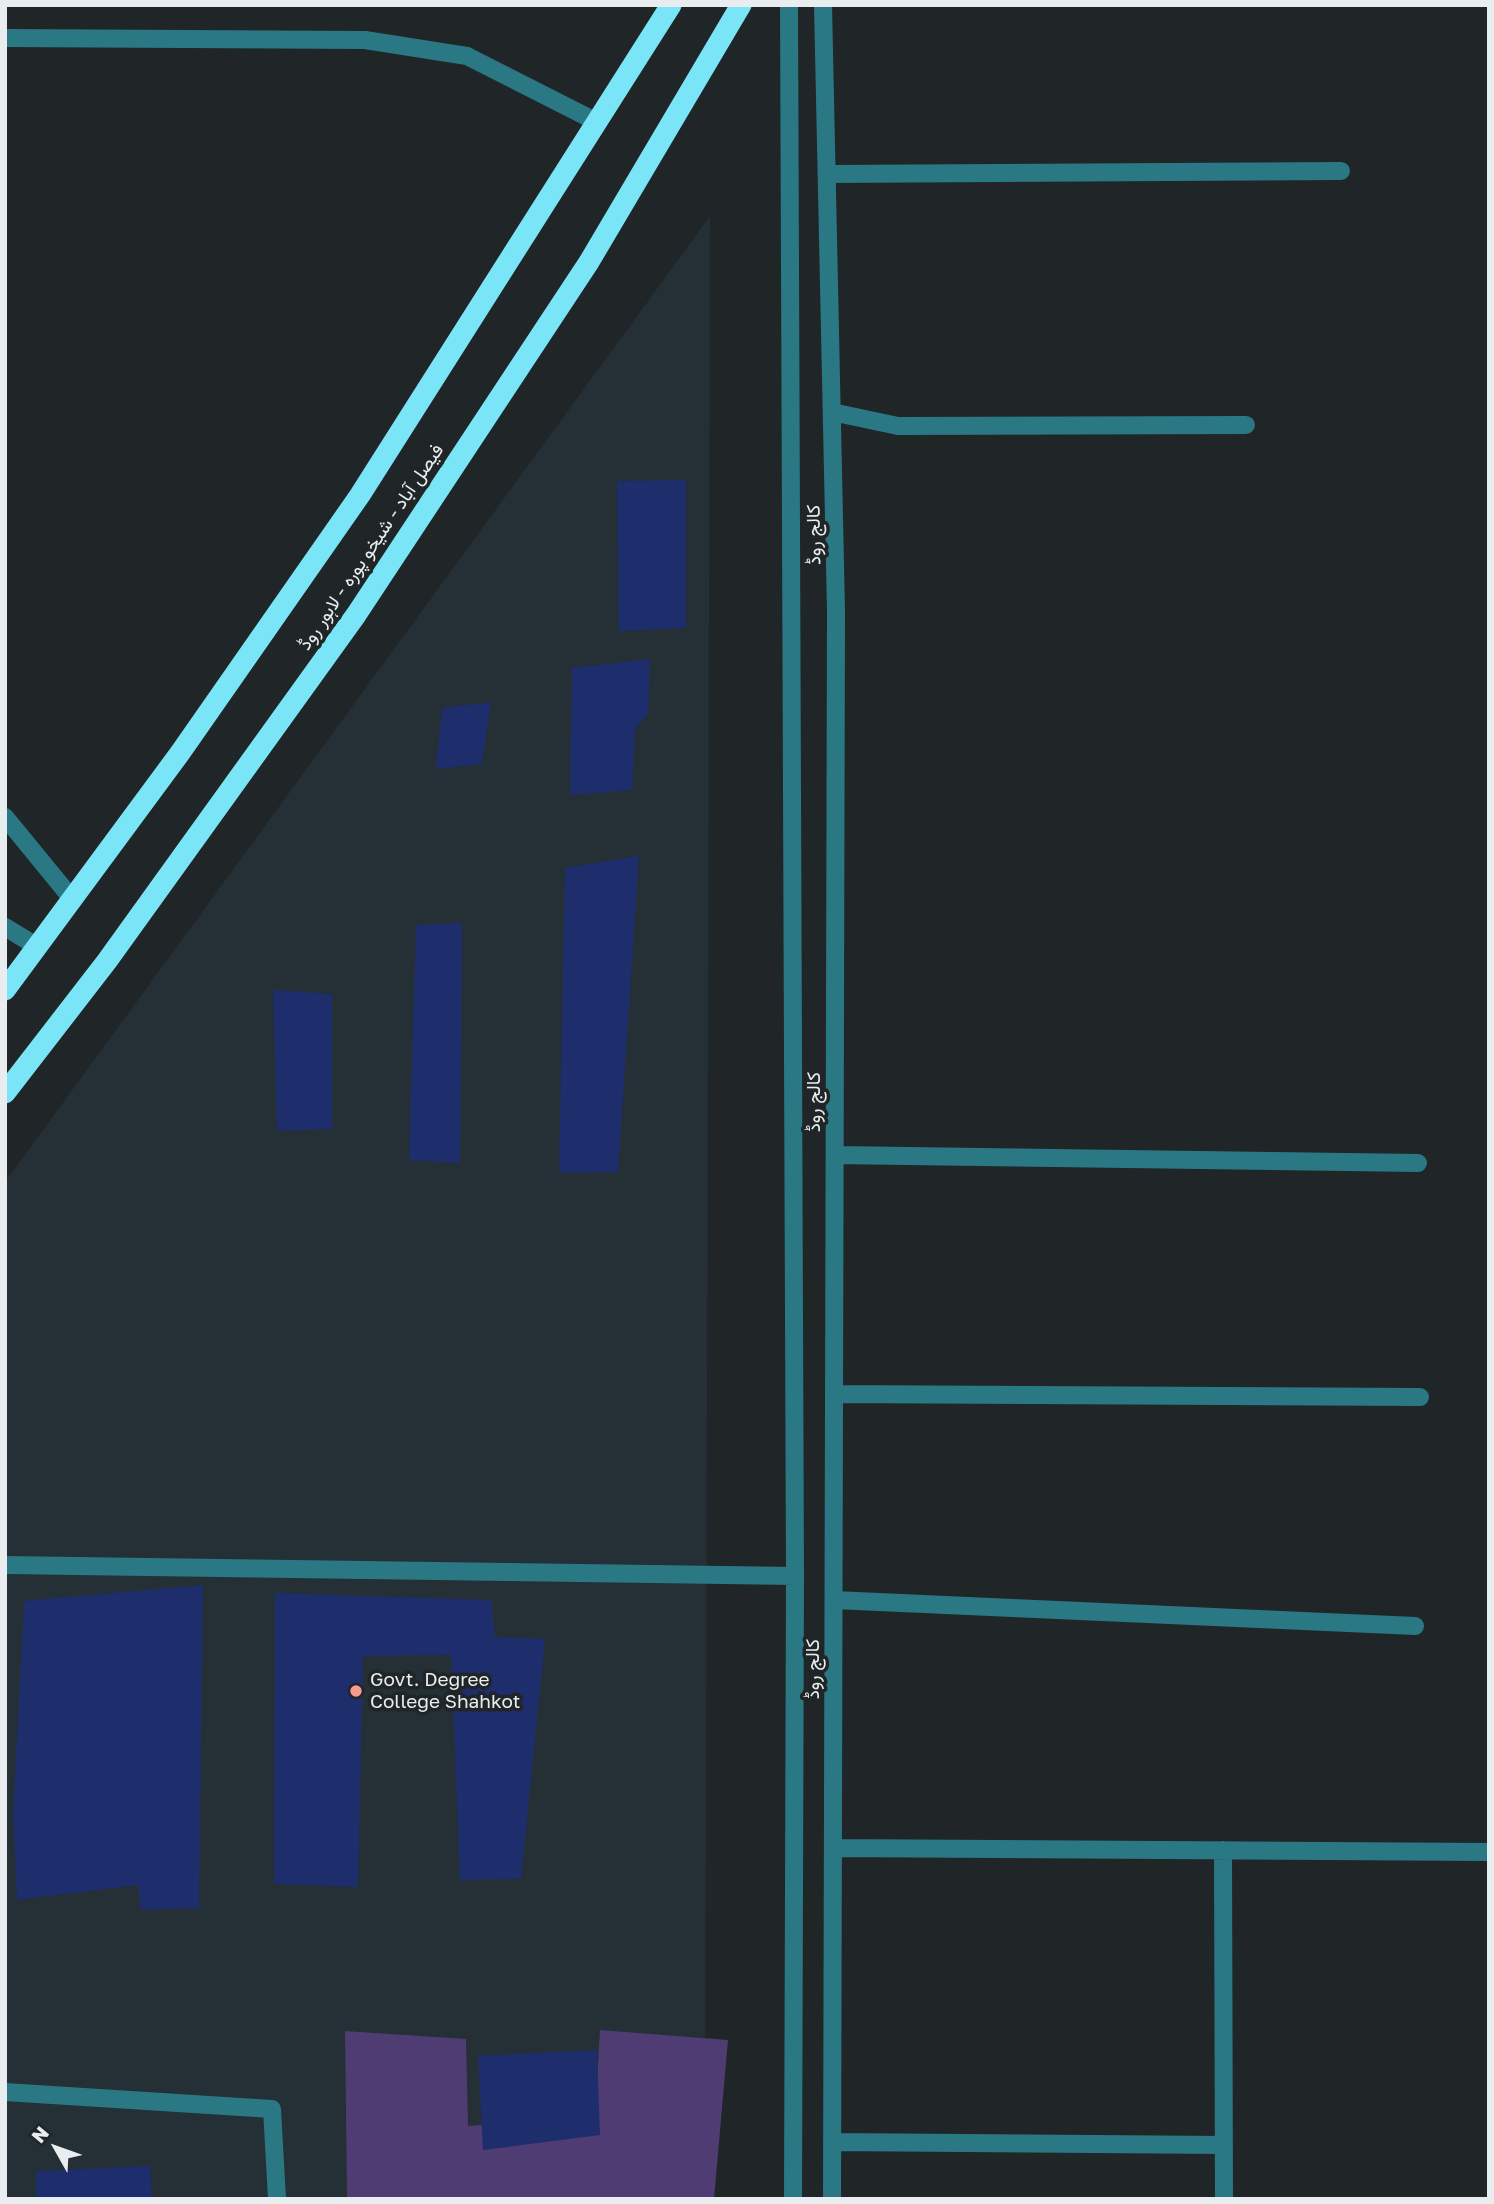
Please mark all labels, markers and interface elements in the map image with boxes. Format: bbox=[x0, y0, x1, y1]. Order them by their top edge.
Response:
street label: فیصل آباد - شیخو پورہ - لاہور روڈ bbox=[293, 440, 449, 654]
street label: کالج روڈ bbox=[802, 505, 826, 565]
street label: کالج روڈ bbox=[803, 1072, 825, 1132]
street label: کالج روڈ bbox=[802, 1639, 824, 1699]
place label: Govt. Degree College Shahkot bbox=[370, 1669, 520, 1713]
marker: Govt. Degree College Shahkot bbox=[348, 1683, 364, 1699]
north arrow bbox=[21, 2113, 91, 2183]
text: N bbox=[26, 2121, 53, 2147]

